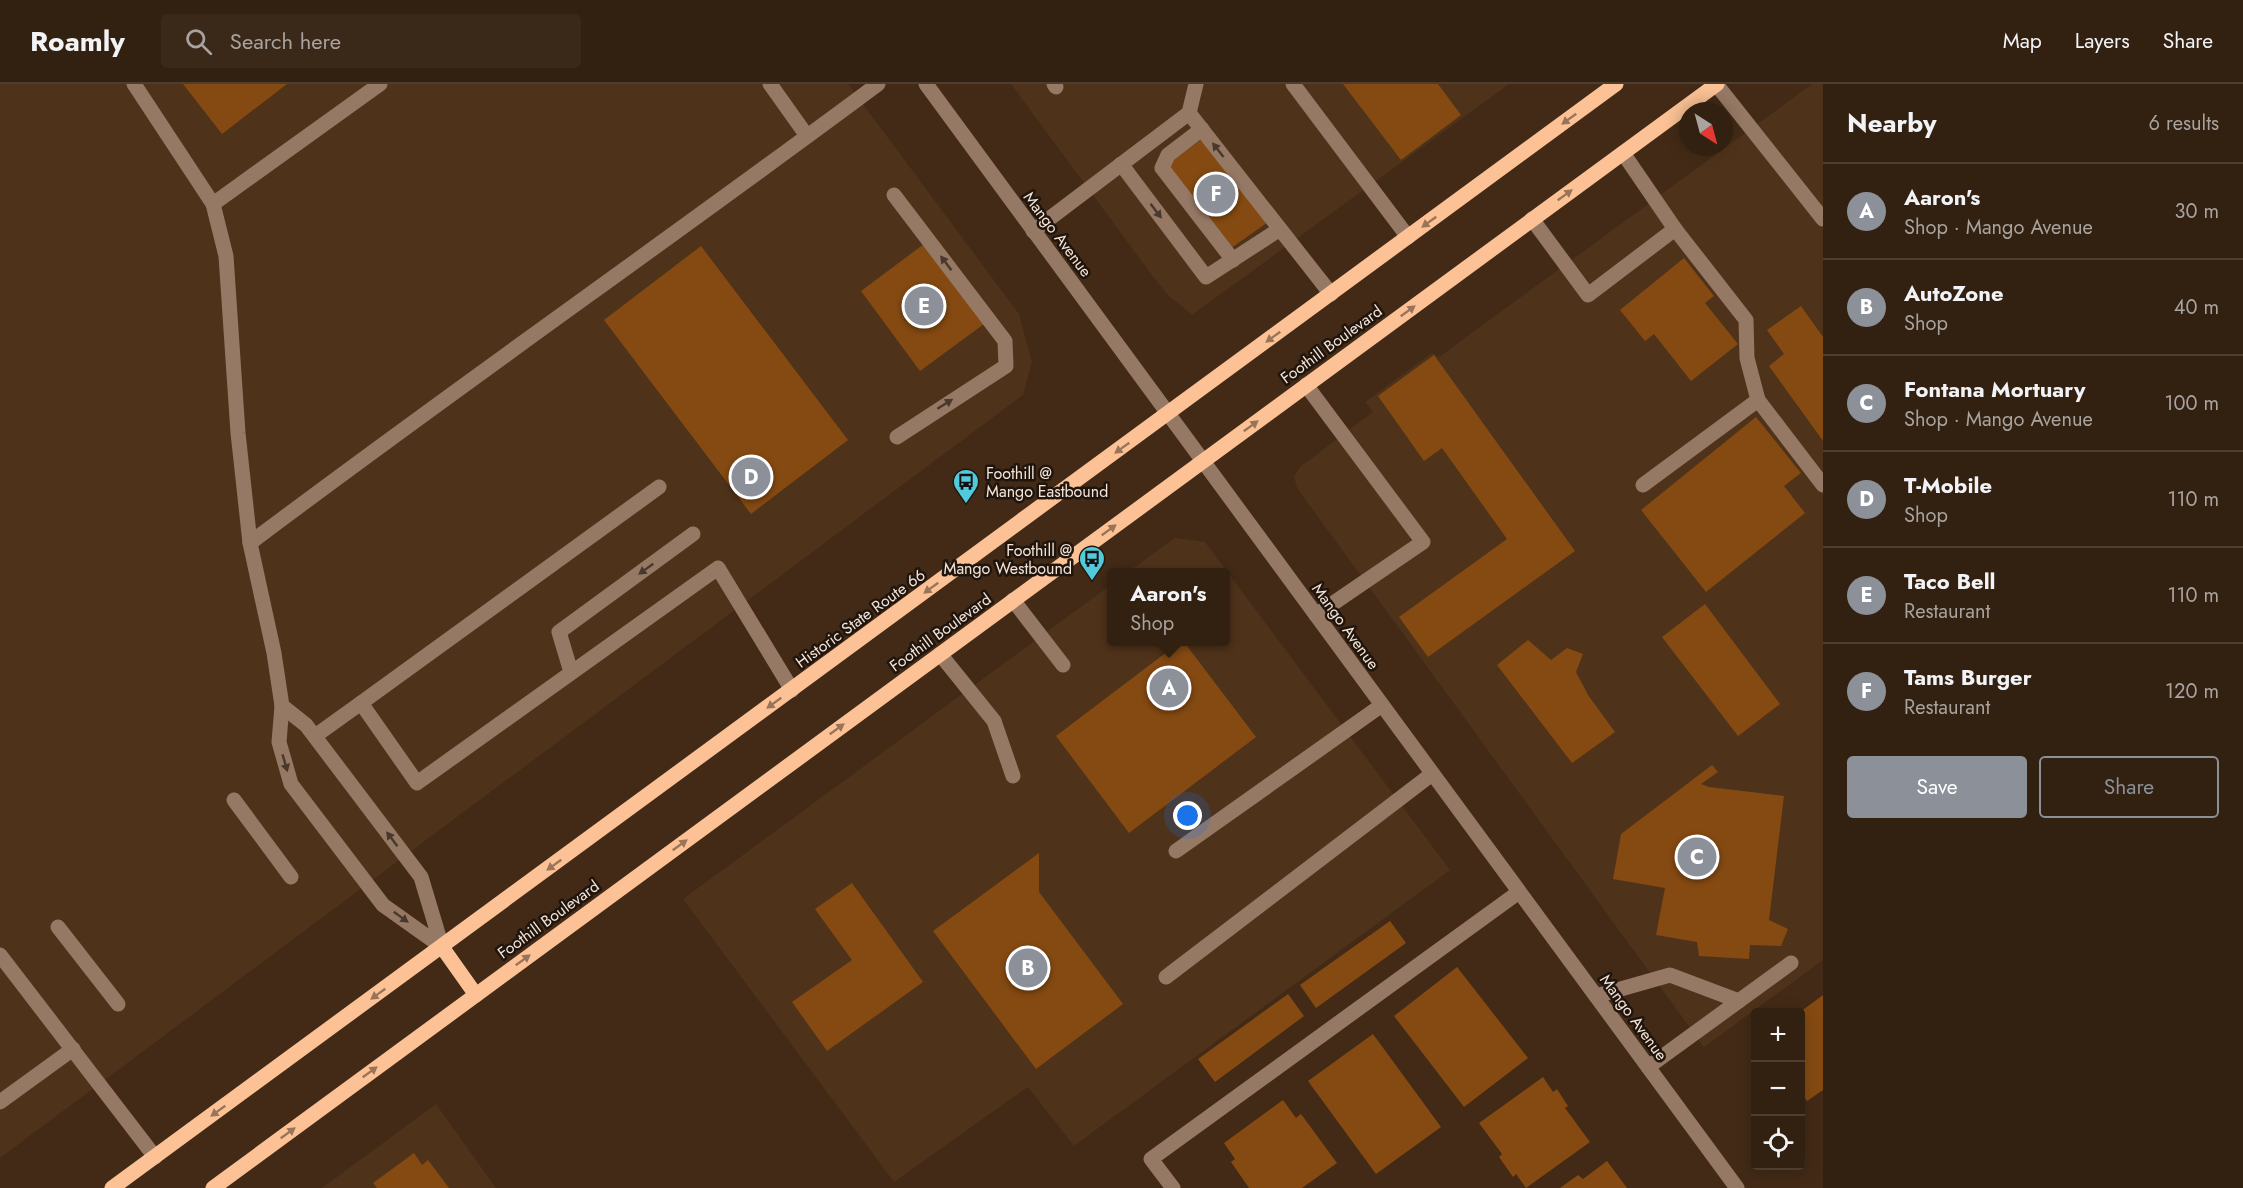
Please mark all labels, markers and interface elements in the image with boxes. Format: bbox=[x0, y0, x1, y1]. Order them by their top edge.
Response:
search box bbox=[161, 14, 581, 68]
text: Roamly bbox=[30, 21, 125, 62]
icon: search bbox=[182, 25, 215, 58]
text: Search here bbox=[230, 25, 341, 57]
text: Map bbox=[2003, 26, 2042, 56]
text: Layers bbox=[2075, 26, 2130, 56]
text: Share bbox=[2163, 26, 2213, 56]
north arrow bbox=[1679, 102, 1733, 156]
text: Nearby bbox=[1847, 104, 1936, 142]
text: 6 results bbox=[2149, 109, 2219, 138]
one-way arrow bbox=[1562, 112, 1577, 124]
one-way arrow bbox=[1212, 142, 1225, 158]
pin: F bbox=[1196, 172, 1236, 216]
text: Aaron's bbox=[1904, 181, 1980, 213]
street label: Mango Avenue bbox=[1018, 187, 1097, 282]
one-way arrow bbox=[1558, 190, 1573, 202]
text: A bbox=[1859, 197, 1874, 226]
text: 30 m bbox=[2174, 197, 2219, 226]
one-way arrow bbox=[1150, 203, 1163, 219]
text: Shop · Mango Avenue bbox=[1904, 213, 2093, 242]
one-way arrow bbox=[1422, 215, 1437, 227]
one-way arrow bbox=[940, 255, 952, 270]
text: AutoZone bbox=[1904, 277, 2004, 309]
pin: E bbox=[904, 284, 944, 328]
text: B bbox=[1860, 293, 1873, 322]
text: 40 m bbox=[2174, 293, 2219, 322]
street label: Foothill Boulevard bbox=[1276, 300, 1387, 389]
one-way arrow bbox=[1400, 305, 1415, 317]
text: Shop bbox=[1904, 309, 1948, 338]
one-way arrow bbox=[1265, 331, 1281, 343]
text: Fontana Mortuary bbox=[1904, 373, 2085, 405]
text: C bbox=[1859, 389, 1874, 418]
text: 100 m bbox=[2164, 389, 2219, 418]
one-way arrow bbox=[937, 398, 953, 409]
text: Shop · Mango Avenue bbox=[1904, 405, 2093, 434]
one-way arrow bbox=[1242, 420, 1258, 432]
one-way arrow bbox=[1114, 441, 1129, 453]
pin: D bbox=[732, 454, 771, 500]
place label: Foothill @ Mango Eastbound bbox=[986, 462, 1108, 503]
bus stop icon: Foothill @ Mango Eastbound bbox=[951, 467, 981, 505]
text: T-Mobile bbox=[1904, 469, 1992, 501]
text: D bbox=[1859, 485, 1874, 514]
text: 110 m bbox=[2167, 485, 2219, 514]
text: Shop bbox=[1904, 501, 1948, 530]
one-way arrow bbox=[1100, 524, 1116, 536]
place label: Foothill @ Mango Westbound bbox=[943, 539, 1072, 580]
bus stop icon: Foothill @ Mango Westbound bbox=[1077, 544, 1107, 582]
one-way arrow bbox=[638, 562, 653, 574]
street label: Historic State Route 66 bbox=[791, 563, 930, 673]
text: Taco Bell bbox=[1904, 565, 1996, 597]
popup bbox=[1107, 568, 1230, 646]
text: Aaron's bbox=[1130, 577, 1207, 609]
street label: Mango Avenue bbox=[1306, 578, 1385, 674]
text: E bbox=[1860, 581, 1873, 610]
text: 110 m bbox=[2167, 581, 2219, 610]
one-way arrow bbox=[923, 582, 939, 594]
street label: Foothill Boulevard bbox=[885, 588, 996, 677]
text: Restaurant bbox=[1904, 597, 1990, 626]
text: Shop bbox=[1130, 609, 1174, 638]
text: Tams Burger bbox=[1904, 661, 2032, 693]
pin: A bbox=[1150, 666, 1188, 710]
text: F bbox=[1861, 677, 1872, 706]
text: 120 m bbox=[2165, 677, 2219, 706]
text: Restaurant bbox=[1904, 693, 1990, 722]
one-way arrow bbox=[766, 697, 781, 709]
one-way arrow bbox=[829, 723, 845, 735]
one-way arrow bbox=[281, 754, 291, 772]
button: Save bbox=[1847, 756, 2027, 818]
button: Share bbox=[2039, 756, 2219, 818]
your location bbox=[1173, 801, 1202, 830]
one-way arrow bbox=[386, 831, 398, 847]
pin: C bbox=[1678, 834, 1716, 880]
one-way arrow bbox=[673, 839, 688, 851]
one-way arrow bbox=[546, 859, 562, 871]
street label: Foothill Boulevard bbox=[493, 875, 604, 964]
one-way arrow bbox=[392, 911, 408, 923]
pin: B bbox=[1008, 946, 1048, 990]
one-way arrow bbox=[514, 954, 530, 966]
street label: Mango Avenue bbox=[1594, 969, 1673, 1065]
one-way arrow bbox=[371, 988, 387, 1000]
map controls bbox=[1751, 1008, 1805, 1170]
button: + bbox=[1751, 1008, 1805, 1062]
button: − bbox=[1751, 1062, 1805, 1116]
one-way arrow bbox=[363, 1067, 378, 1079]
one-way arrow bbox=[211, 1104, 226, 1116]
button: locate bbox=[1751, 1116, 1805, 1170]
one-way arrow bbox=[279, 1127, 295, 1139]

